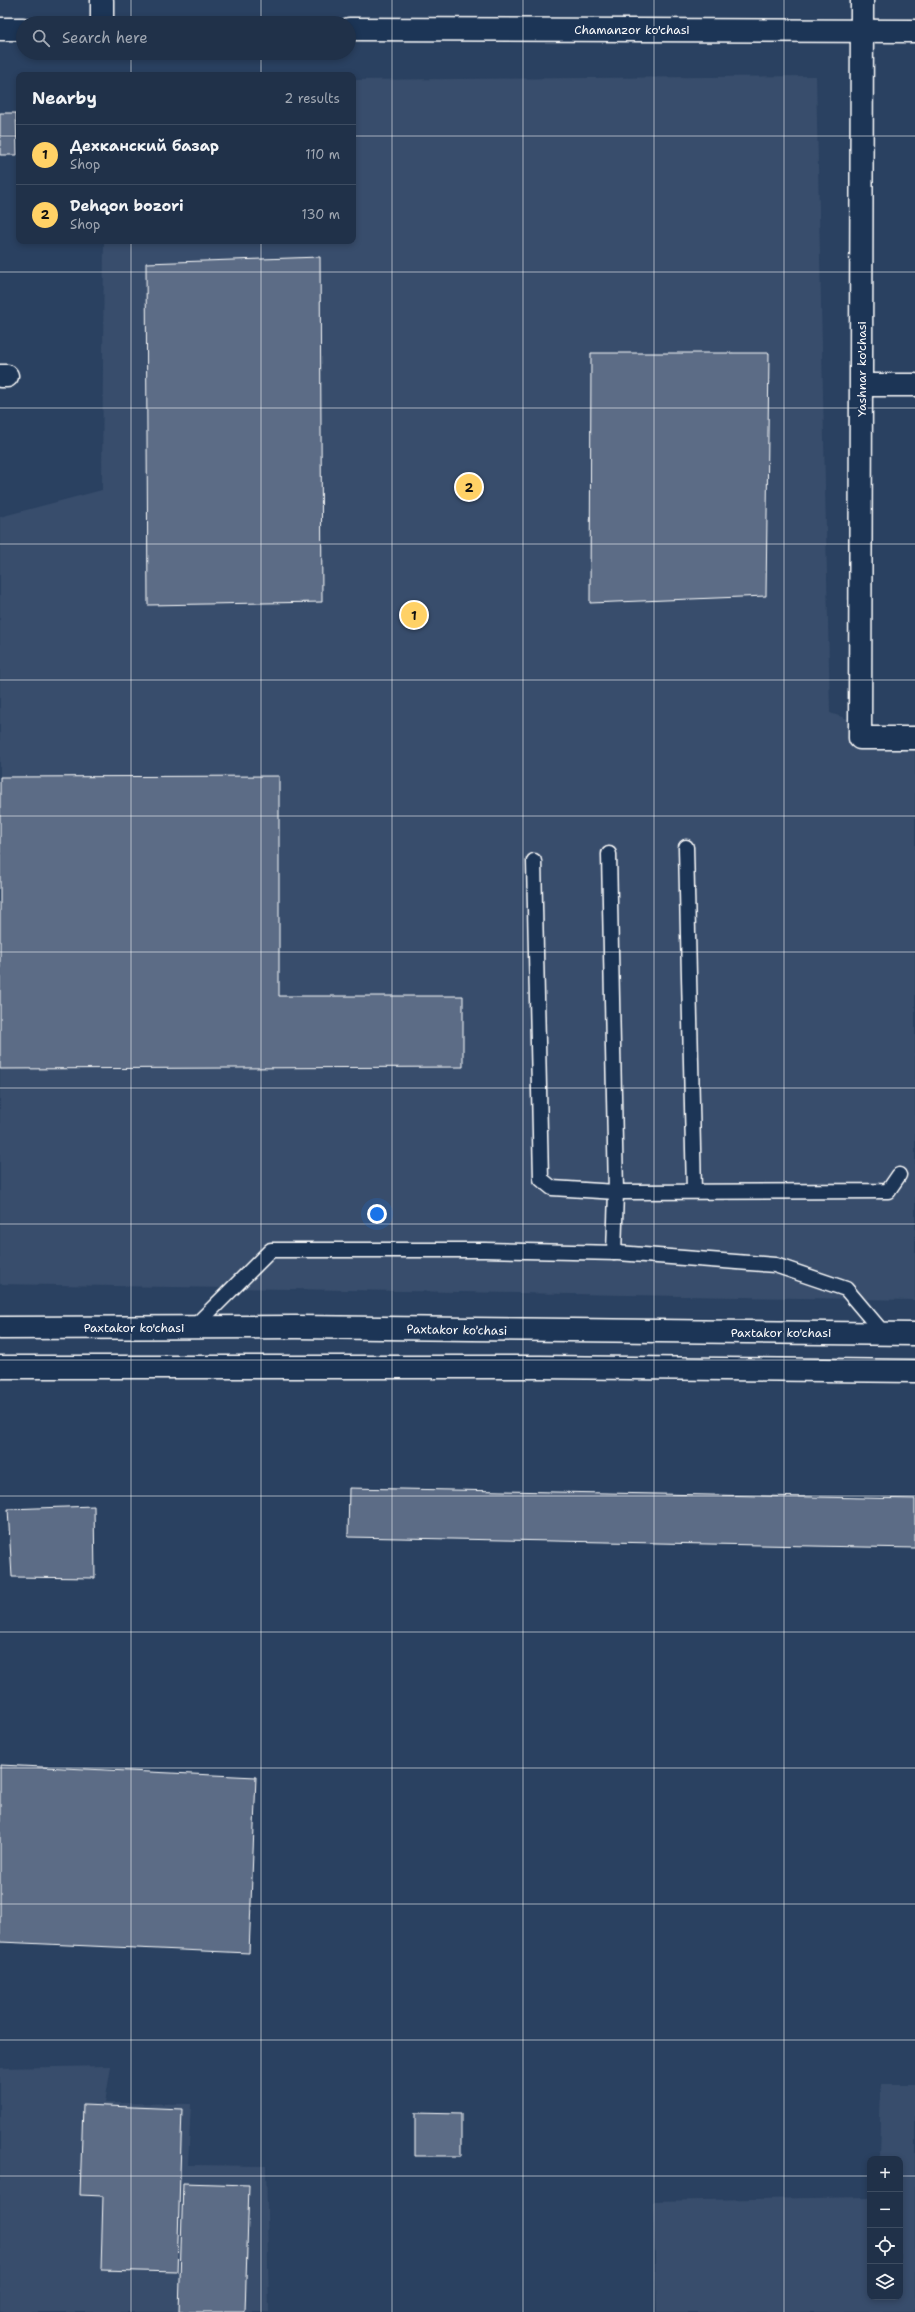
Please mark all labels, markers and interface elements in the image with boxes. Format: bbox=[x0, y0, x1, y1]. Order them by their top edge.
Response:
search box bbox=[16, 16, 356, 60]
street label: Chamanzor ko'chasi bbox=[574, 22, 690, 38]
icon: search bbox=[30, 27, 52, 49]
text: Search here bbox=[62, 28, 148, 48]
text: Nearby bbox=[32, 87, 97, 109]
text: 2 results bbox=[284, 90, 340, 107]
text: Дехканский базар bbox=[70, 136, 219, 156]
text: 1 bbox=[42, 146, 48, 163]
text: 110 m bbox=[305, 146, 340, 163]
text: Shop bbox=[70, 156, 100, 173]
text: Dehqon bozori bbox=[70, 196, 184, 216]
text: 2 bbox=[40, 206, 50, 223]
text: 130 m bbox=[302, 206, 340, 223]
text: Shop bbox=[70, 216, 100, 233]
street label: Yashnar ko'chasi bbox=[854, 321, 870, 417]
pin: 2 bbox=[456, 472, 482, 502]
pin: 1 bbox=[401, 600, 427, 630]
your location bbox=[367, 1204, 387, 1224]
street label: Paxtakor ko'chasi bbox=[84, 1320, 184, 1336]
street label: Paxtakor ko'chasi bbox=[407, 1321, 507, 1339]
street label: Paxtakor ko'chasi bbox=[731, 1325, 831, 1341]
map controls bbox=[867, 2156, 903, 2300]
button: + bbox=[867, 2156, 903, 2192]
button: − bbox=[867, 2192, 903, 2228]
button: locate bbox=[867, 2228, 903, 2264]
button: layers bbox=[867, 2264, 903, 2300]

